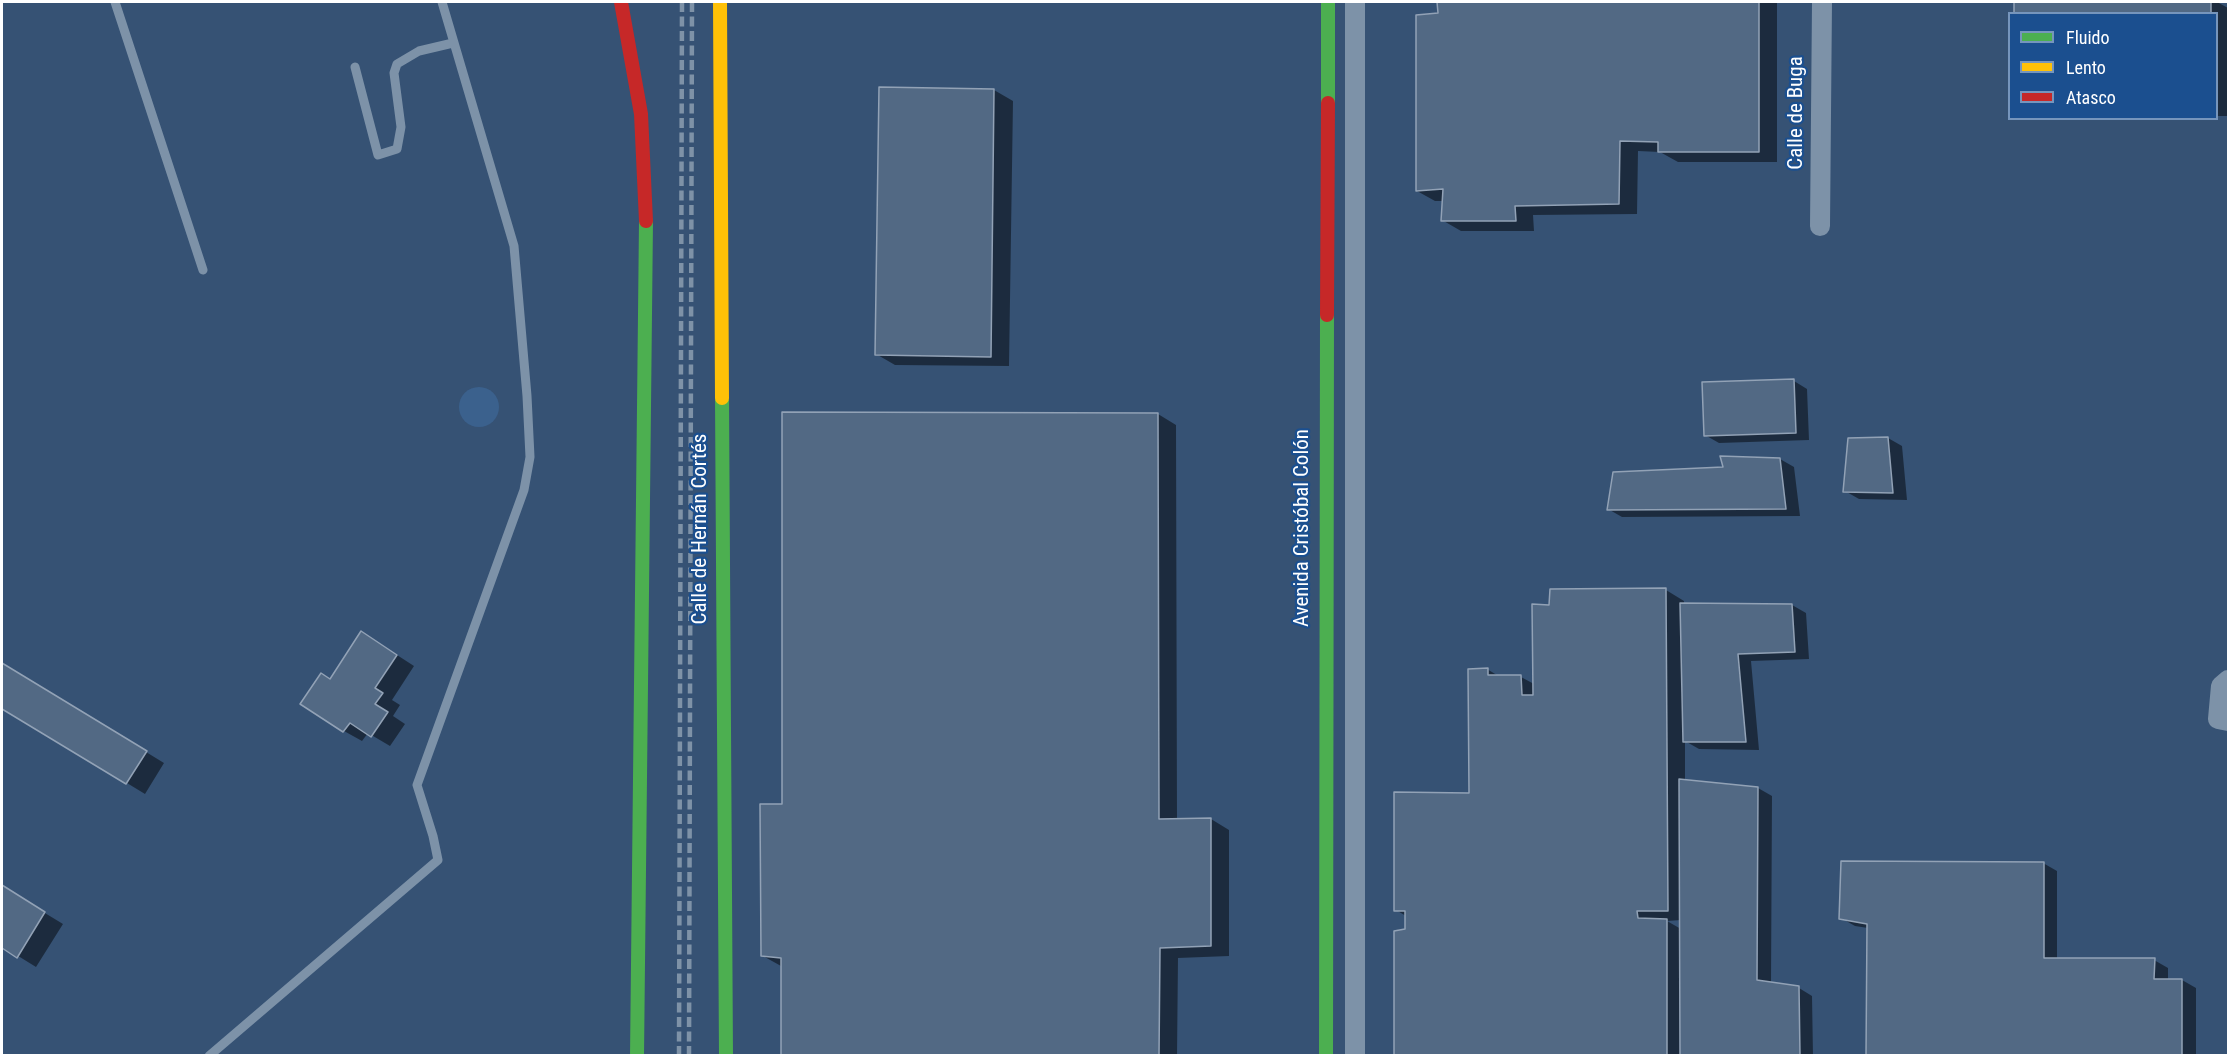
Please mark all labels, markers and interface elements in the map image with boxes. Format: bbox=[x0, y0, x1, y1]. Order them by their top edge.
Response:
legend bbox=[2008, 12, 2218, 120]
text: Fluido bbox=[2066, 27, 2110, 48]
street label: Calle de Buga bbox=[1784, 56, 1810, 170]
text: Lento bbox=[2066, 57, 2106, 78]
text: Atasco bbox=[2066, 87, 2116, 108]
street label: Avenida Cristóbal Colón bbox=[1290, 429, 1316, 627]
street label: Calle de Hernán Cortés bbox=[688, 434, 714, 624]

